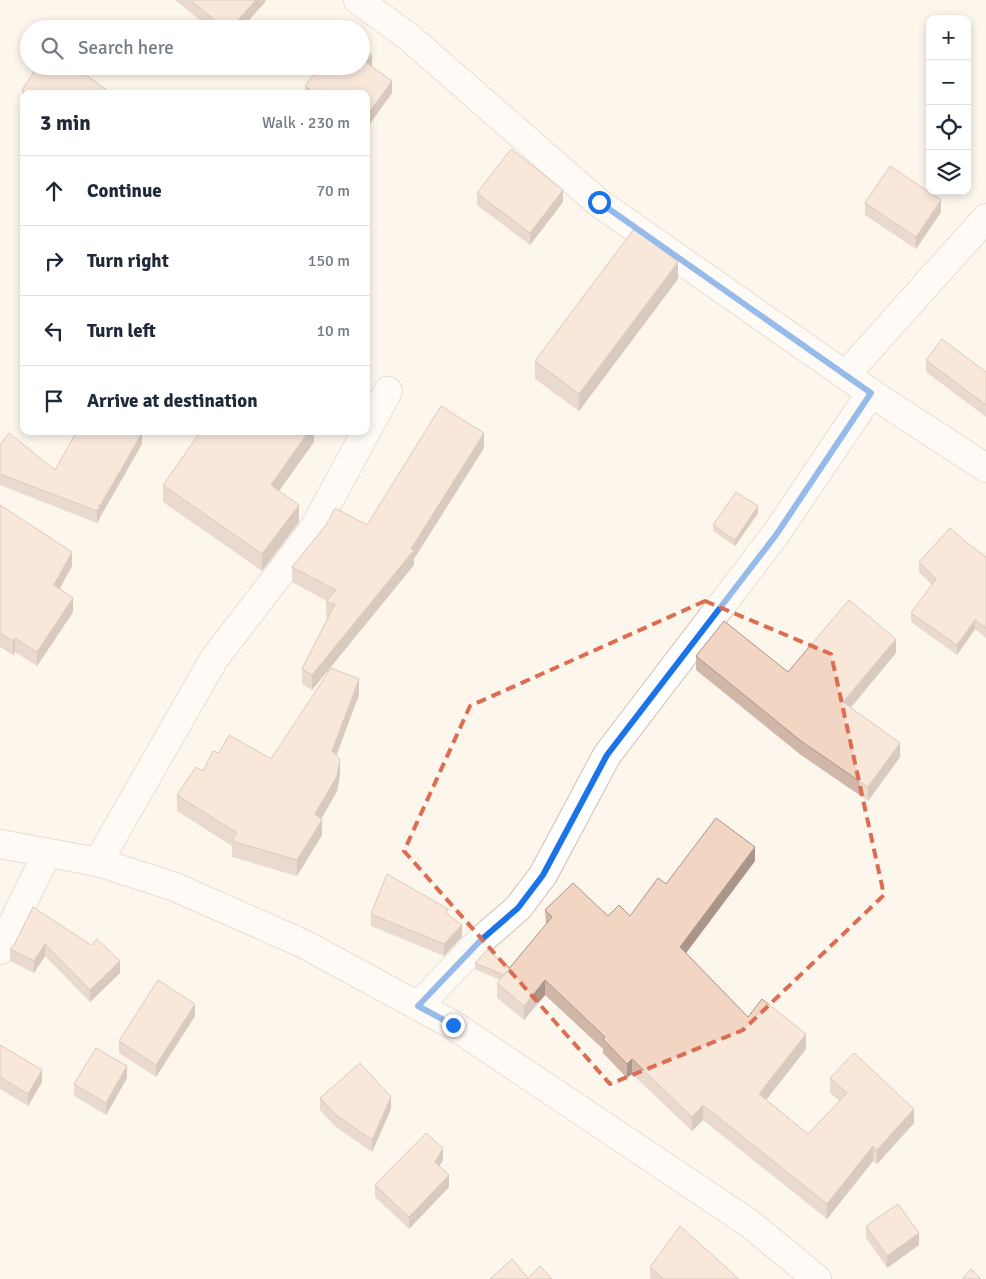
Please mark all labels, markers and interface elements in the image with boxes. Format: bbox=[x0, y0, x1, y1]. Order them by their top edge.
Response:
map controls bbox=[926, 15, 971, 195]
button: + bbox=[926, 15, 971, 60]
search box bbox=[20, 20, 370, 75]
icon: search bbox=[38, 34, 66, 62]
text: Search here bbox=[78, 36, 174, 60]
button: − bbox=[926, 60, 971, 105]
button: locate bbox=[926, 105, 971, 150]
text: 3 min bbox=[40, 110, 91, 136]
text: Walk · 230 m bbox=[262, 113, 350, 133]
button: layers bbox=[926, 150, 971, 195]
icon: ahead bbox=[40, 177, 68, 205]
text: Continue bbox=[87, 179, 162, 203]
text: 70 m bbox=[316, 181, 350, 201]
route start bbox=[588, 191, 611, 214]
icon: right bbox=[40, 247, 68, 275]
text: Turn right bbox=[87, 249, 169, 273]
text: 150 m bbox=[308, 251, 350, 271]
icon: left bbox=[40, 317, 68, 345]
text: Turn left bbox=[87, 319, 156, 343]
text: 10 m bbox=[316, 321, 350, 341]
icon: arrive bbox=[40, 387, 68, 415]
text: Arrive at destination bbox=[87, 389, 258, 413]
route end bbox=[442, 1014, 465, 1037]

